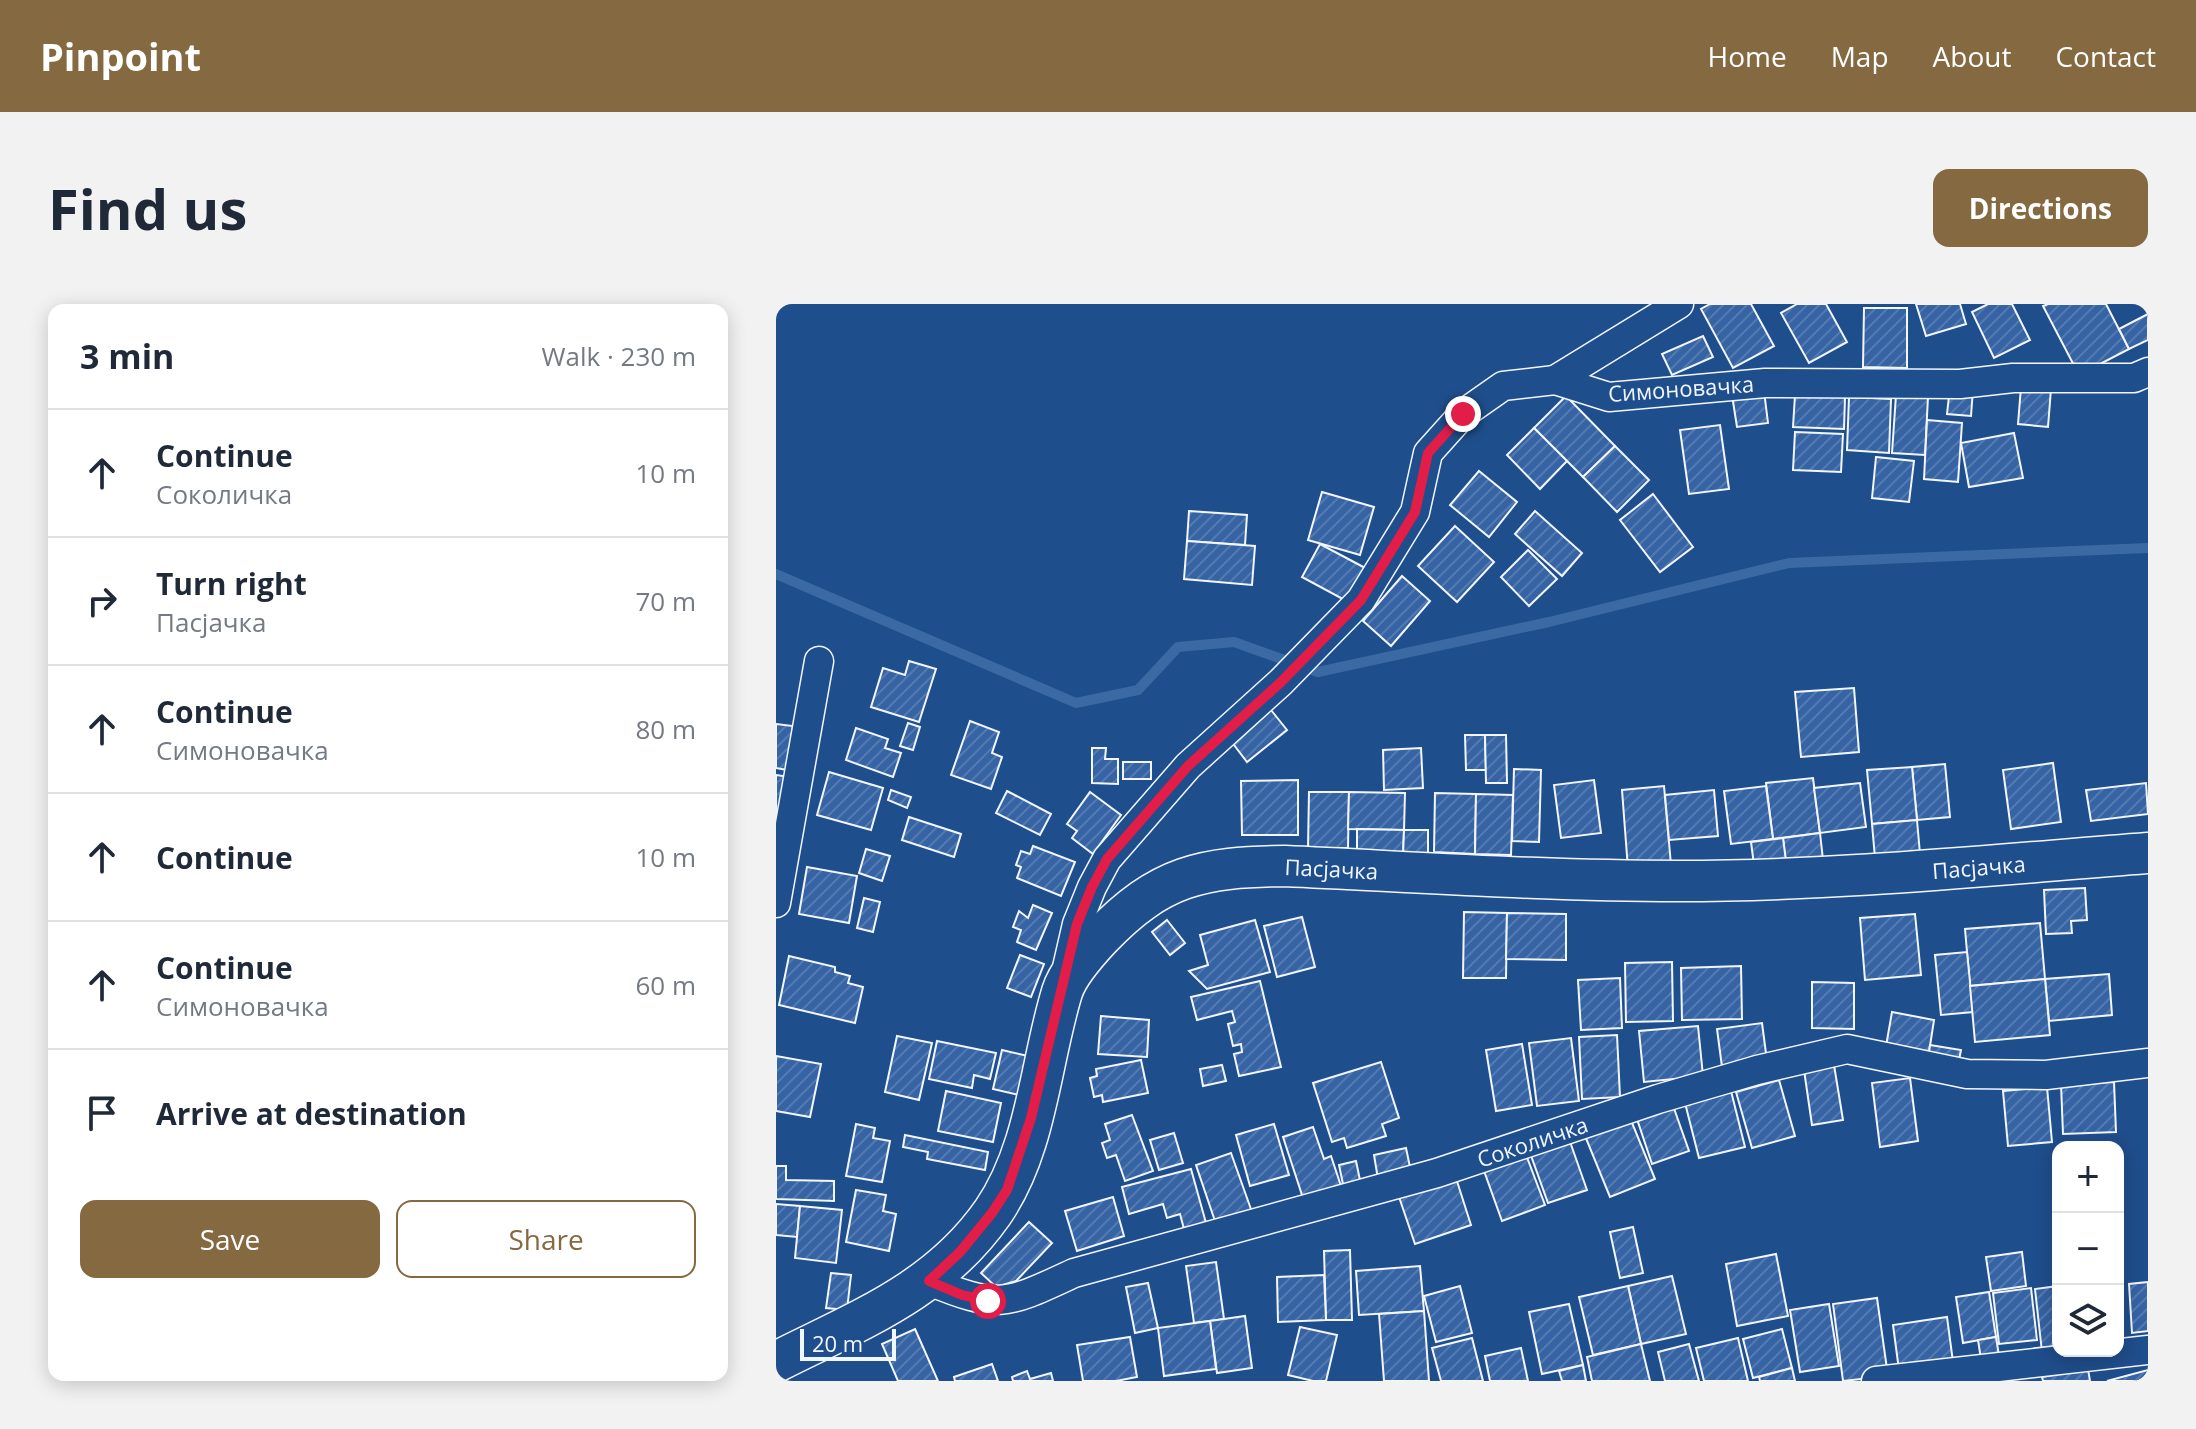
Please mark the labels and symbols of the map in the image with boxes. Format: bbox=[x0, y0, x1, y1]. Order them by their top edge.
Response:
street label: Симоновачка bbox=[1607, 368, 1755, 408]
route end bbox=[1445, 396, 1481, 432]
street label: Пасјачка bbox=[1931, 848, 2027, 885]
street label: Пасјачка bbox=[1284, 851, 1379, 886]
street label: Соколичка bbox=[1473, 1109, 1592, 1174]
route start bbox=[970, 1283, 1006, 1319]
scale bar bbox=[800, 1325, 896, 1361]

